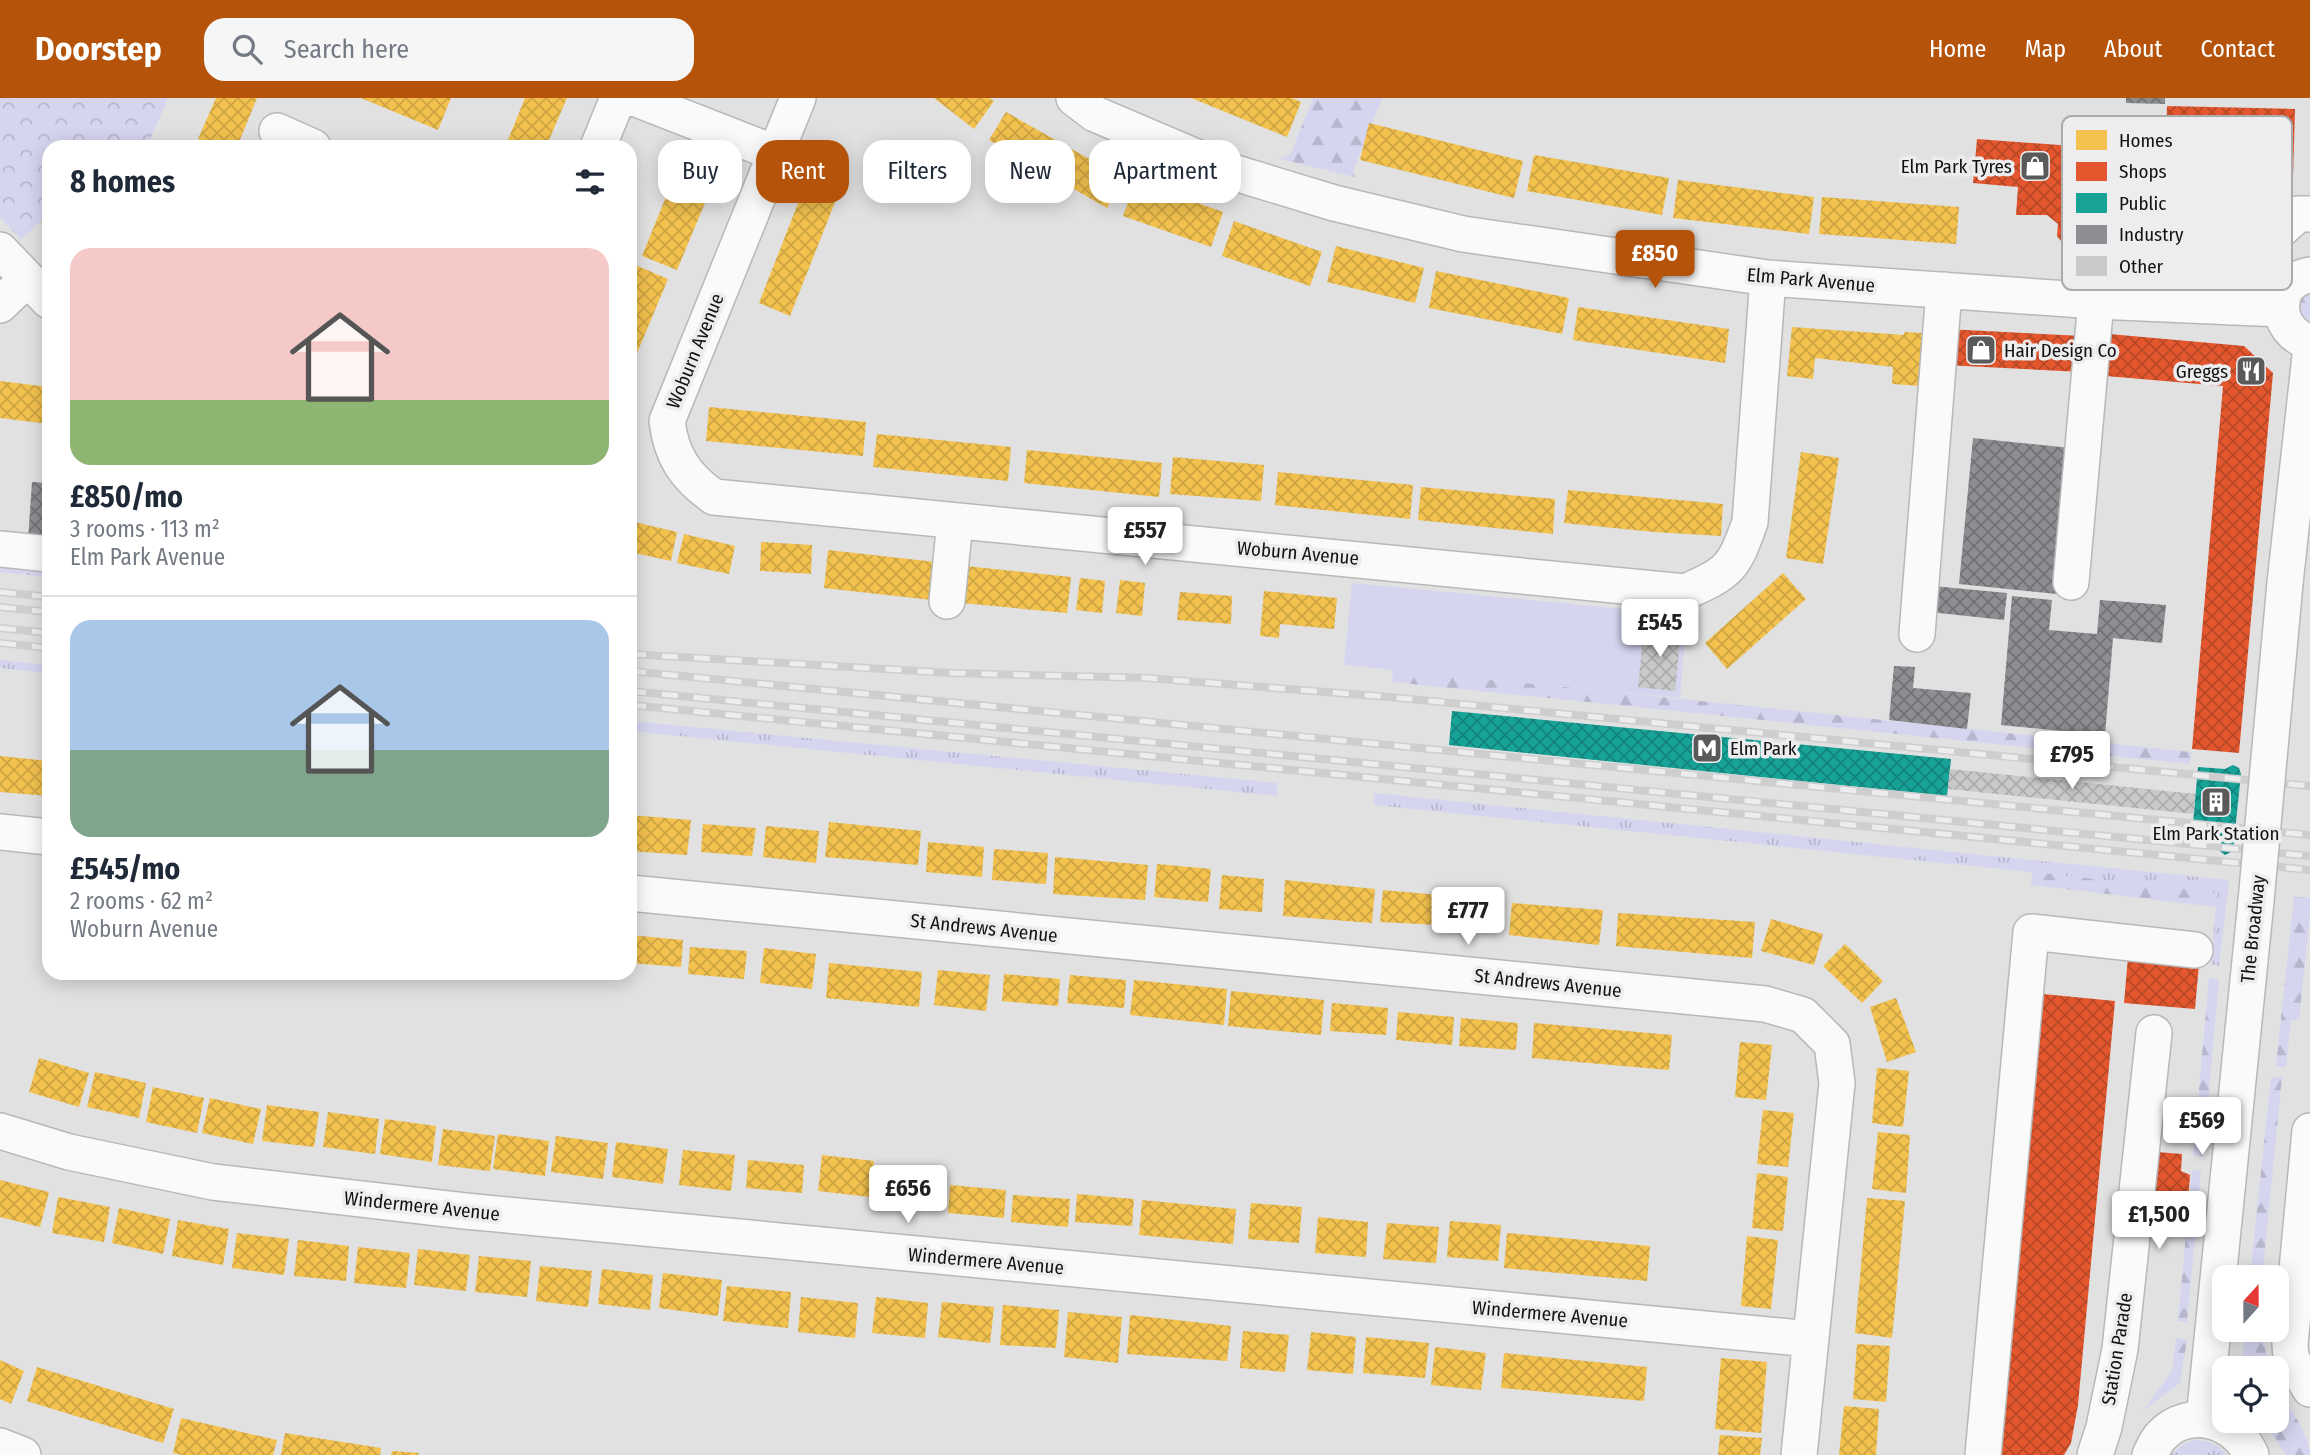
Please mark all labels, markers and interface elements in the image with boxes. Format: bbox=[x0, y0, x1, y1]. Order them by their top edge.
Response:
search box bbox=[204, 18, 694, 81]
text: Doorstep bbox=[35, 29, 162, 69]
icon: search bbox=[228, 30, 266, 68]
text: Search here bbox=[284, 34, 409, 65]
text: Home bbox=[1929, 35, 1986, 63]
text: Map bbox=[2024, 35, 2066, 63]
text: About bbox=[2104, 35, 2162, 63]
text: Contact bbox=[2200, 35, 2275, 63]
legend bbox=[2062, 116, 2292, 290]
text: Homes bbox=[2119, 129, 2173, 152]
chip: Buy bbox=[658, 140, 742, 203]
chip: Rent bbox=[756, 140, 849, 203]
chip: Filters bbox=[863, 140, 971, 203]
chip: New bbox=[985, 140, 1075, 203]
chip: Apartment bbox=[1089, 140, 1241, 203]
shop icon: Elm Park Tyres bbox=[2018, 149, 2052, 183]
place label: Elm Park Tyres bbox=[1901, 155, 2012, 178]
text: Shops bbox=[2119, 160, 2167, 183]
icon: filters bbox=[571, 163, 609, 201]
text: 8 homes bbox=[70, 164, 175, 200]
text: Public bbox=[2119, 192, 2166, 215]
text: Industry bbox=[2119, 223, 2184, 246]
pin: £850 bbox=[1614, 230, 1696, 290]
text: £850 bbox=[1632, 239, 1678, 267]
text: Other bbox=[2119, 255, 2164, 278]
street label: Elm Park Avenue bbox=[1746, 263, 1876, 297]
street label: Woburn Avenue bbox=[661, 290, 729, 412]
icon: home bbox=[277, 294, 403, 420]
shop icon: Hair Design Co bbox=[1964, 333, 1998, 367]
place label: Hair Design Co bbox=[2004, 339, 2117, 362]
restaurant icon: Greggs bbox=[2234, 354, 2268, 388]
place label: Greggs bbox=[2176, 360, 2228, 383]
text: £850/mo bbox=[70, 479, 183, 515]
pin: £557 bbox=[1104, 508, 1186, 567]
text: 3 rooms · 113 m² bbox=[70, 515, 220, 543]
text: £557 bbox=[1124, 516, 1166, 544]
street label: Woburn Avenue bbox=[1236, 536, 1360, 570]
text: Elm Park Avenue bbox=[70, 543, 225, 571]
pin: £545 bbox=[1619, 600, 1701, 659]
text: £545 bbox=[1637, 608, 1683, 636]
icon: home bbox=[277, 666, 403, 792]
metro station icon: Elm Park bbox=[1690, 731, 1724, 765]
pin: £795 bbox=[2031, 732, 2113, 791]
place label: Elm Park bbox=[1730, 737, 1797, 760]
text: £795 bbox=[2050, 740, 2094, 768]
building icon: Elm Park Station bbox=[2199, 785, 2233, 819]
place label: Elm Park Station bbox=[2153, 822, 2279, 845]
text: £545/mo bbox=[70, 851, 180, 887]
street label: The Broadway bbox=[2236, 873, 2270, 984]
text: 2 rooms · 62 m² bbox=[70, 887, 213, 915]
pin: £777 bbox=[1427, 888, 1509, 947]
text: £777 bbox=[1448, 896, 1488, 924]
street label: St Andrews Avenue bbox=[909, 909, 1059, 947]
text: Woburn Avenue bbox=[70, 915, 218, 943]
street label: St Andrews Avenue bbox=[1473, 964, 1623, 1002]
pin: £569 bbox=[2161, 1098, 2243, 1157]
text: £569 bbox=[2179, 1106, 2225, 1134]
pin: £656 bbox=[867, 1166, 949, 1225]
text: £656 bbox=[885, 1174, 931, 1202]
street label: Windermere Avenue bbox=[343, 1186, 501, 1226]
pin: £1,500 bbox=[2102, 1192, 2216, 1251]
text: £1,500 bbox=[2128, 1200, 2190, 1228]
street label: Windermere Avenue bbox=[907, 1243, 1065, 1279]
north arrow bbox=[2212, 1265, 2289, 1342]
map controls bbox=[2212, 1265, 2289, 1433]
street label: Station Parade bbox=[2097, 1291, 2137, 1407]
street label: Windermere Avenue bbox=[1471, 1296, 1629, 1332]
button: locate bbox=[2212, 1356, 2289, 1433]

